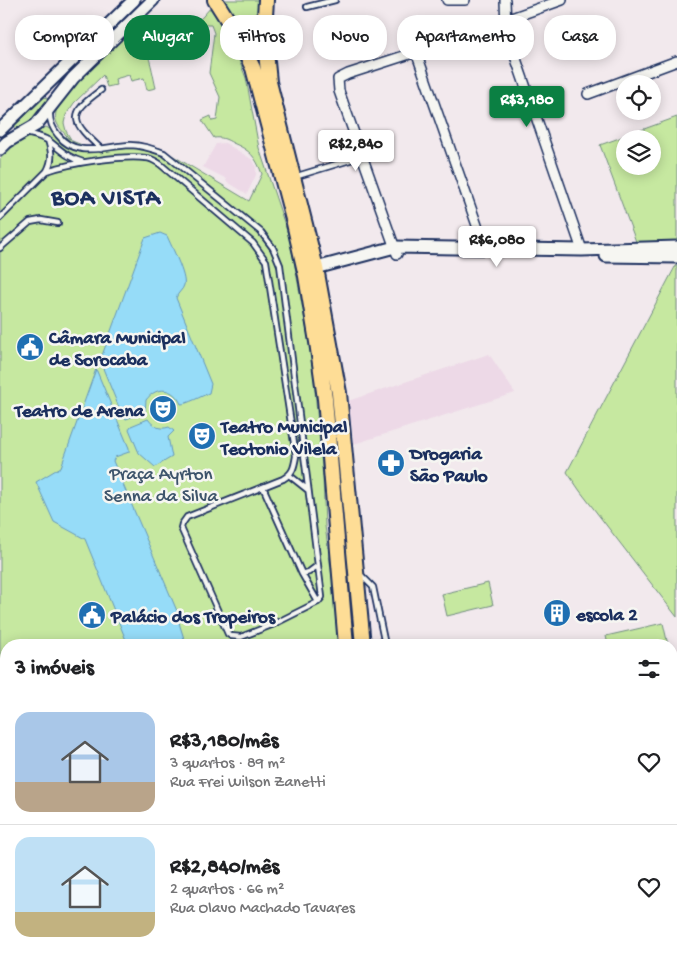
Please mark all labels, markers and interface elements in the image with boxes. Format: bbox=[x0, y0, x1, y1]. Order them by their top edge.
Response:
chip: Comprar bbox=[15, 15, 114, 60]
chip: Alugar bbox=[124, 15, 210, 60]
chip: Filtros bbox=[220, 15, 303, 60]
chip: Novo bbox=[313, 15, 387, 60]
chip: Apartamento bbox=[397, 15, 534, 60]
chip: Casa bbox=[544, 15, 616, 60]
map controls bbox=[616, 75, 661, 175]
button: locate bbox=[616, 75, 661, 120]
pin: R$3,180 bbox=[481, 86, 573, 128]
text: R$3,180 bbox=[500, 92, 554, 111]
pin: R$2,840 bbox=[310, 130, 402, 172]
button: layers bbox=[616, 130, 661, 175]
text: R$2,840 bbox=[329, 136, 383, 155]
district label: BOA VISTA bbox=[50, 185, 161, 214]
pin: R$6,080 bbox=[451, 226, 543, 268]
text: R$6,080 bbox=[469, 232, 525, 251]
place label: Câmara Municipal de Sorocaba bbox=[48, 328, 186, 373]
public building icon: Câmara Municipal de Sorocaba bbox=[15, 332, 45, 362]
theatre icon: Teatro de Arena bbox=[148, 394, 178, 424]
place label: Teatro de Arena bbox=[13, 401, 145, 424]
place label: Teatro Municipal Teotonio Vilela bbox=[219, 417, 347, 462]
theatre icon: Teatro Municipal Teotonio Vilela bbox=[187, 421, 217, 451]
place label: Drogaria São Paulo bbox=[408, 444, 488, 489]
pharmacy icon: Drogaria São Paulo bbox=[376, 448, 406, 478]
park label: Praça Ayrton Senna da Silva bbox=[104, 464, 219, 509]
building icon: escola 2 bbox=[542, 598, 572, 628]
public building icon: Palácio dos Tropeiros bbox=[77, 600, 107, 630]
place label: escola 2 bbox=[575, 605, 638, 628]
place label: Palácio dos Tropeiros bbox=[110, 607, 276, 630]
icon: filters bbox=[635, 655, 663, 683]
text: 3 imóveis bbox=[15, 657, 94, 682]
text: R$3,180/mês bbox=[170, 730, 278, 755]
icon: home bbox=[55, 732, 115, 792]
icon: heart bbox=[635, 748, 663, 776]
text: 3 quartos · 89 m² bbox=[170, 755, 285, 774]
text: Rua Frei Wilson Zanetti bbox=[170, 774, 326, 793]
text: R$2,840/mês bbox=[170, 856, 279, 881]
icon: home bbox=[55, 857, 115, 917]
icon: heart bbox=[635, 873, 663, 901]
text: 2 quartos · 66 m² bbox=[170, 881, 284, 900]
text: Rua Olavo Machado Tavares bbox=[170, 900, 355, 919]

